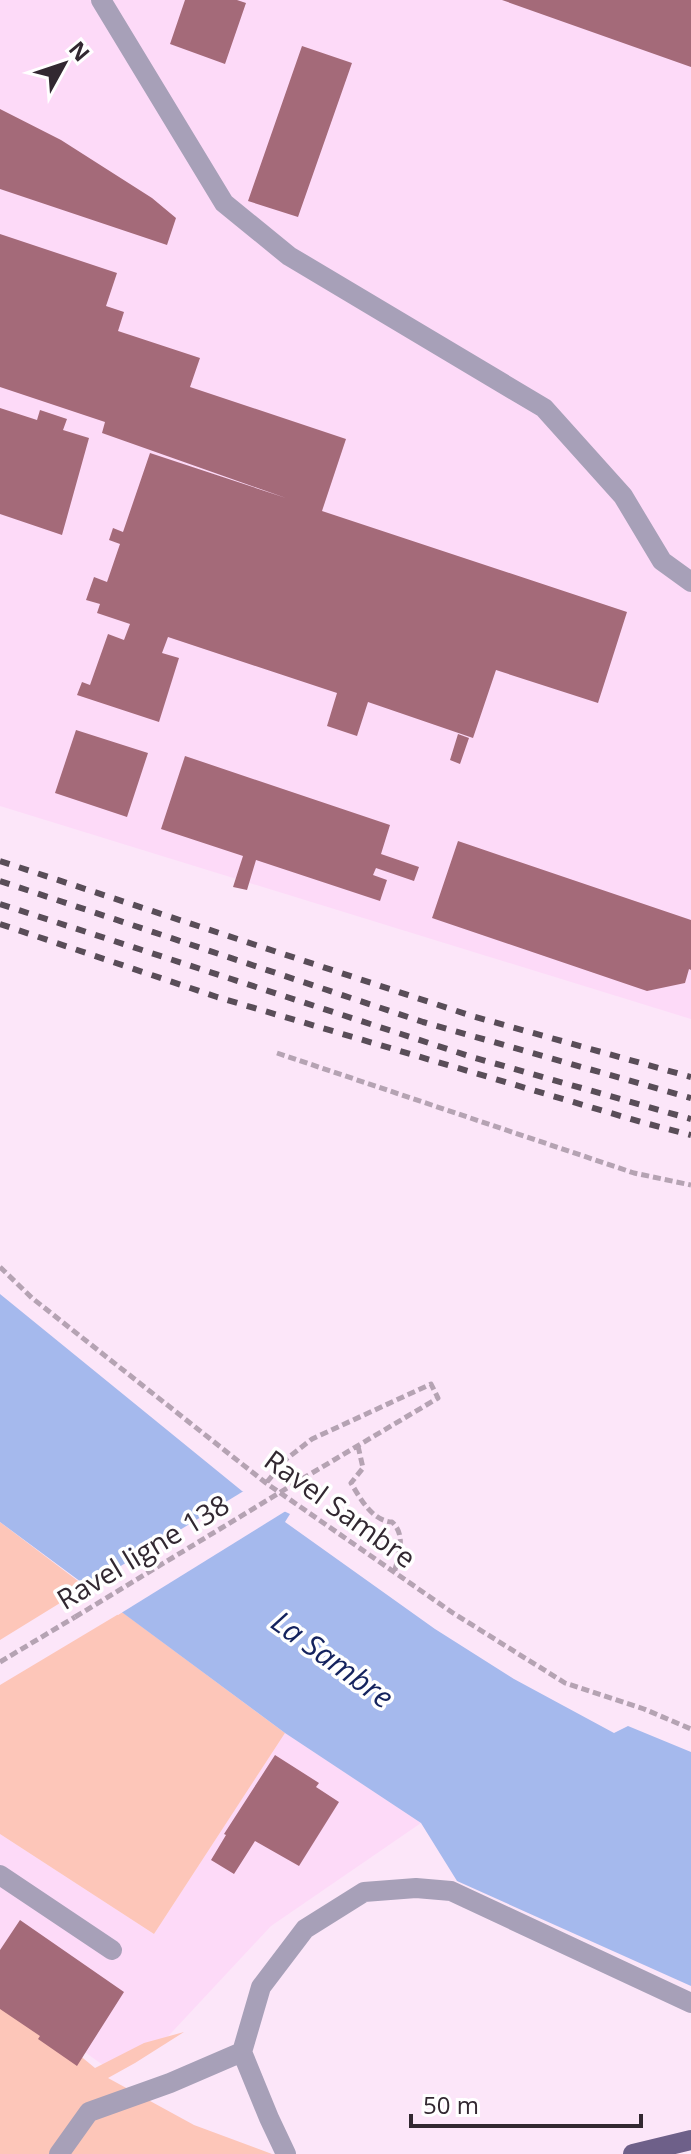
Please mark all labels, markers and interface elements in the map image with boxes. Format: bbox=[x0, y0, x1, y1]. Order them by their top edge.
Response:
north arrow bbox=[24, 24, 104, 104]
text: N bbox=[63, 34, 97, 67]
street label: Ravel Sambre bbox=[257, 1440, 424, 1576]
street label: Ravel ligne 138 bbox=[49, 1485, 236, 1618]
water label: La Sambre bbox=[264, 1601, 402, 1717]
scale bar bbox=[411, 2078, 641, 2128]
text: 50 m bbox=[423, 2088, 479, 2121]

